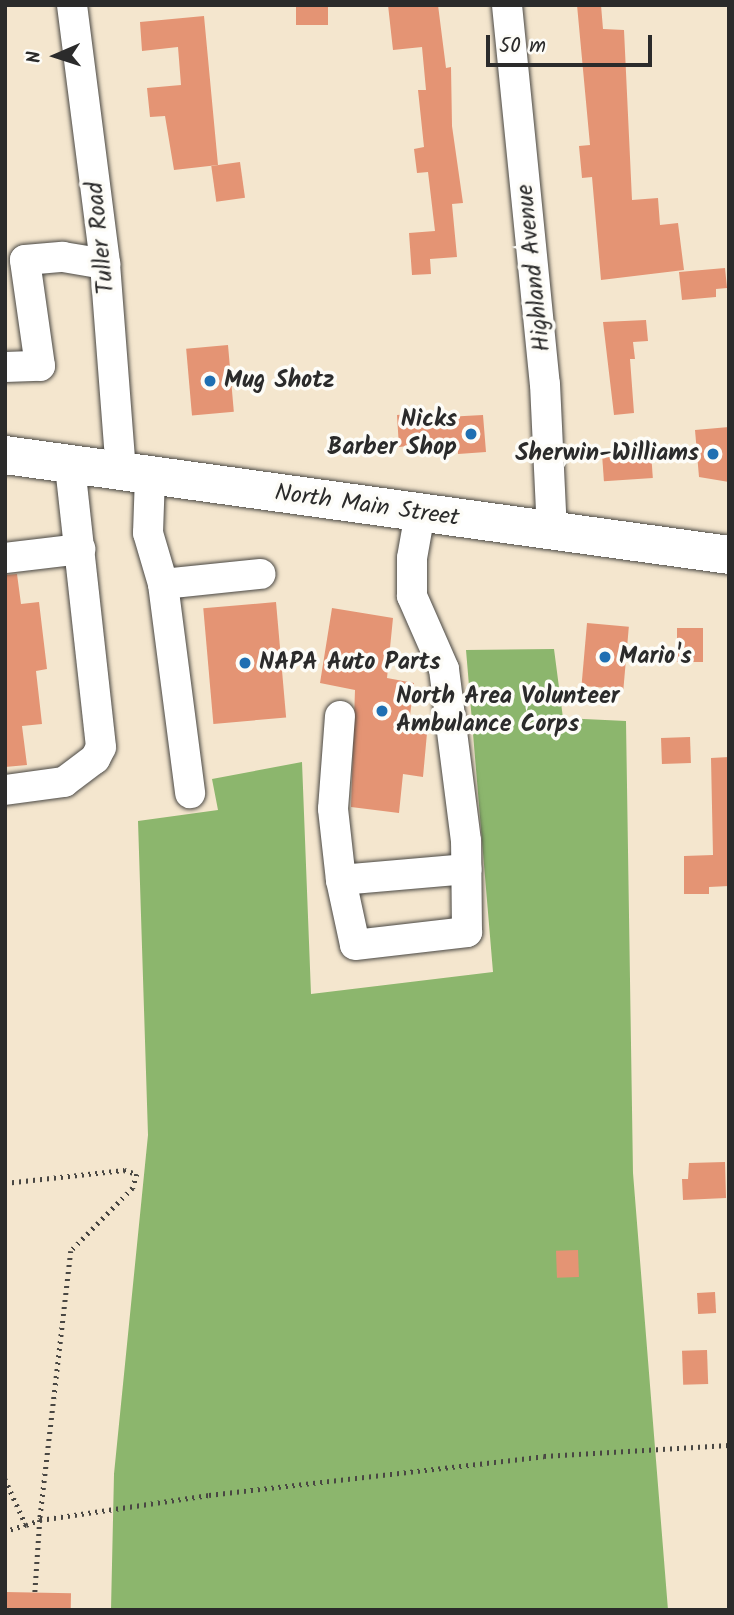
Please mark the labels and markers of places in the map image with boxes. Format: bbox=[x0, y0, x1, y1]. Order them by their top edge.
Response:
place label: Mug Shotz bbox=[224, 367, 335, 395]
marker: Mug Shotz bbox=[202, 373, 218, 389]
place label: Nicks Barber Shop bbox=[327, 406, 457, 462]
marker: Nicks Barber Shop bbox=[463, 426, 479, 442]
place label: Sherwin-Williams bbox=[515, 440, 699, 468]
marker: Sherwin-Williams bbox=[705, 446, 721, 462]
place label: Mario's bbox=[619, 643, 692, 671]
place label: NAPA Auto Parts bbox=[259, 649, 441, 677]
marker: Mario's bbox=[597, 649, 613, 665]
marker: NAPA Auto Parts bbox=[237, 655, 253, 671]
place label: North Area Volunteer Ambulance Corps bbox=[396, 683, 619, 739]
marker: North Area Volunteer Ambulance Corps bbox=[374, 703, 390, 719]

